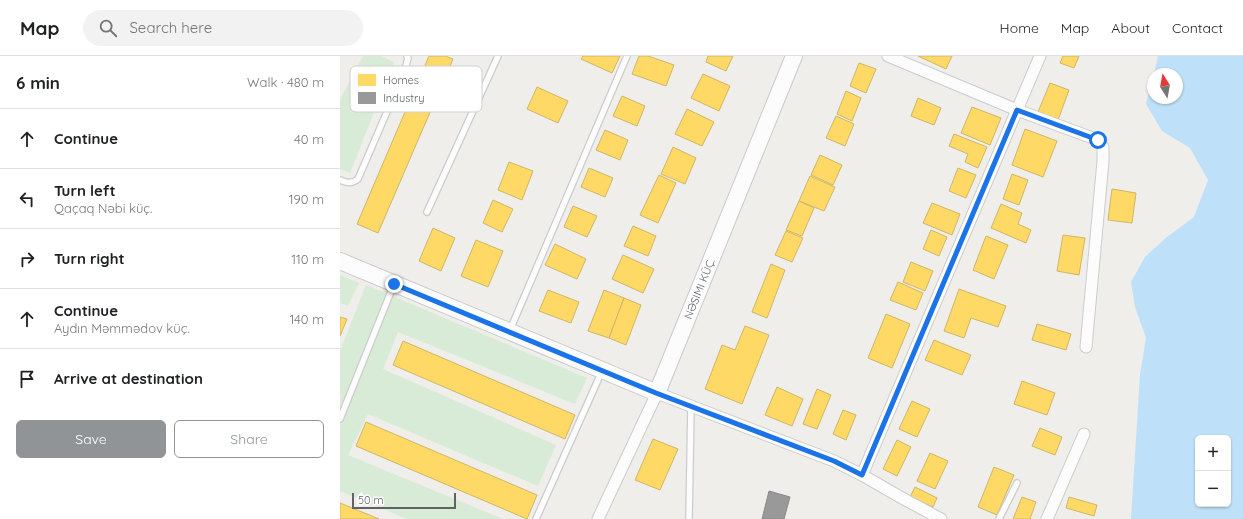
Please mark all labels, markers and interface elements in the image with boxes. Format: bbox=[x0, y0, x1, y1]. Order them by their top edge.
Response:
search box bbox=[83, 10, 363, 46]
text: Map bbox=[20, 16, 59, 40]
icon: search bbox=[97, 17, 119, 39]
text: Search here bbox=[129, 18, 212, 37]
text: Home bbox=[1000, 19, 1039, 37]
text: Map bbox=[1061, 19, 1089, 37]
text: About bbox=[1111, 19, 1150, 37]
text: Contact bbox=[1172, 19, 1223, 37]
legend bbox=[350, 66, 482, 112]
north arrow bbox=[1147, 68, 1183, 104]
text: 6 min bbox=[16, 72, 60, 93]
text: Homes bbox=[383, 73, 419, 87]
text: Walk · 480 m bbox=[247, 74, 324, 90]
text: Industry bbox=[383, 91, 425, 105]
icon: ahead bbox=[16, 128, 38, 150]
text: Continue bbox=[54, 129, 118, 148]
text: 40 m bbox=[294, 131, 324, 147]
route start bbox=[1089, 131, 1107, 149]
text: Turn left bbox=[54, 181, 116, 200]
icon: left bbox=[16, 188, 38, 210]
text: 190 m bbox=[289, 191, 324, 207]
text: Qaçaq Nəbi küç. bbox=[54, 200, 152, 216]
icon: right bbox=[16, 248, 38, 270]
text: Turn right bbox=[54, 249, 125, 268]
text: 110 m bbox=[291, 251, 324, 267]
street label: NƏSIMI KÜÇ. bbox=[681, 256, 718, 321]
route end bbox=[385, 275, 403, 293]
text: Continue bbox=[54, 301, 118, 320]
icon: ahead bbox=[16, 308, 38, 330]
text: 140 m bbox=[289, 311, 324, 327]
text: Aydın Məmmədov küç. bbox=[54, 320, 190, 336]
icon: arrive bbox=[16, 368, 38, 390]
text: Arrive at destination bbox=[54, 369, 203, 388]
button: Save bbox=[16, 420, 166, 458]
button: Share bbox=[174, 420, 324, 458]
map controls bbox=[1195, 435, 1231, 507]
button: + bbox=[1195, 435, 1231, 471]
button: − bbox=[1195, 471, 1231, 507]
scale bar bbox=[352, 491, 456, 510]
text: 50 m bbox=[358, 493, 384, 507]

